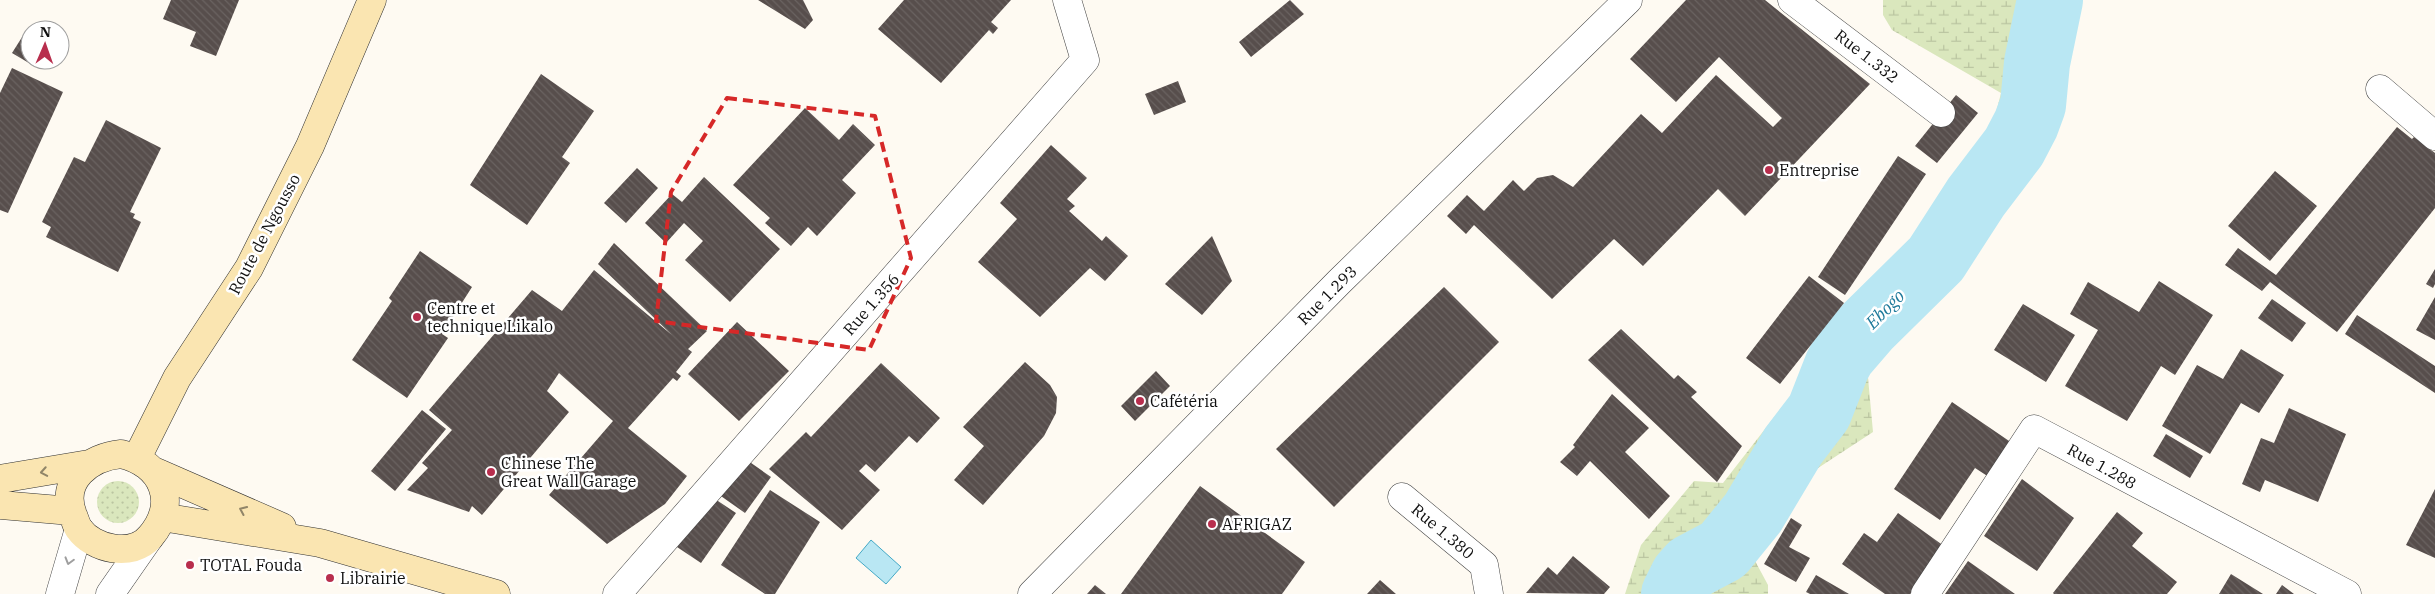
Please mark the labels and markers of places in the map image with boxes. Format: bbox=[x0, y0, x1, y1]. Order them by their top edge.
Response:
place label: Entreprise bbox=[1779, 160, 1859, 180]
marker: Entreprise bbox=[1763, 164, 1775, 176]
place label: Centre et technique Likalo bbox=[427, 298, 553, 336]
marker: Centre et technique Likalo bbox=[411, 311, 423, 323]
place label: Cafétéria bbox=[1150, 391, 1218, 411]
marker: Cafétéria bbox=[1134, 395, 1146, 407]
place label: Chinese The Great Wall Garage bbox=[501, 453, 636, 491]
marker: Chinese The Great Wall Garage bbox=[485, 466, 497, 478]
place label: AFRIGAZ bbox=[1222, 514, 1292, 534]
marker: AFRIGAZ bbox=[1206, 518, 1218, 530]
place label: TOTAL Fouda bbox=[200, 555, 302, 575]
marker: TOTAL Fouda bbox=[184, 559, 196, 571]
place label: Librairie bbox=[340, 568, 406, 588]
marker: Librairie bbox=[324, 572, 336, 584]

